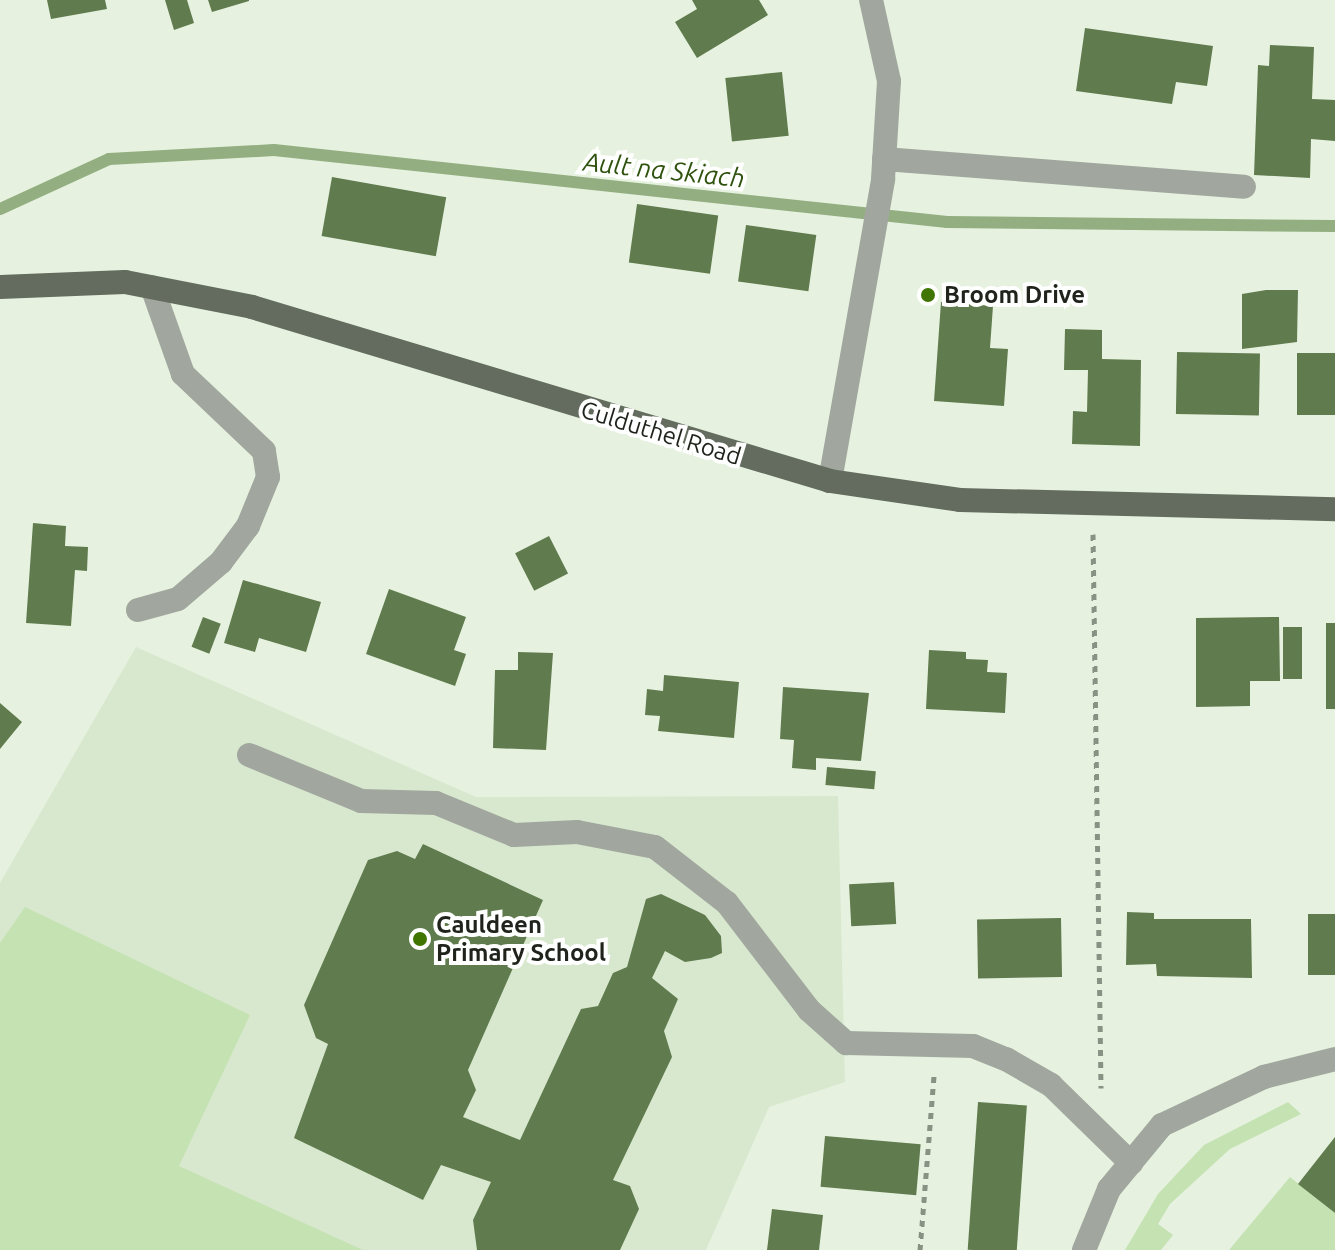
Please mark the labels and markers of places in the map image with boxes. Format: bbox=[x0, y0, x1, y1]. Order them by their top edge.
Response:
place label: Broom Drive bbox=[944, 281, 1085, 309]
marker: Broom Drive bbox=[919, 286, 937, 304]
place label: Cauldeen Primary School bbox=[436, 911, 606, 967]
marker: Cauldeen Primary School bbox=[411, 930, 429, 948]

